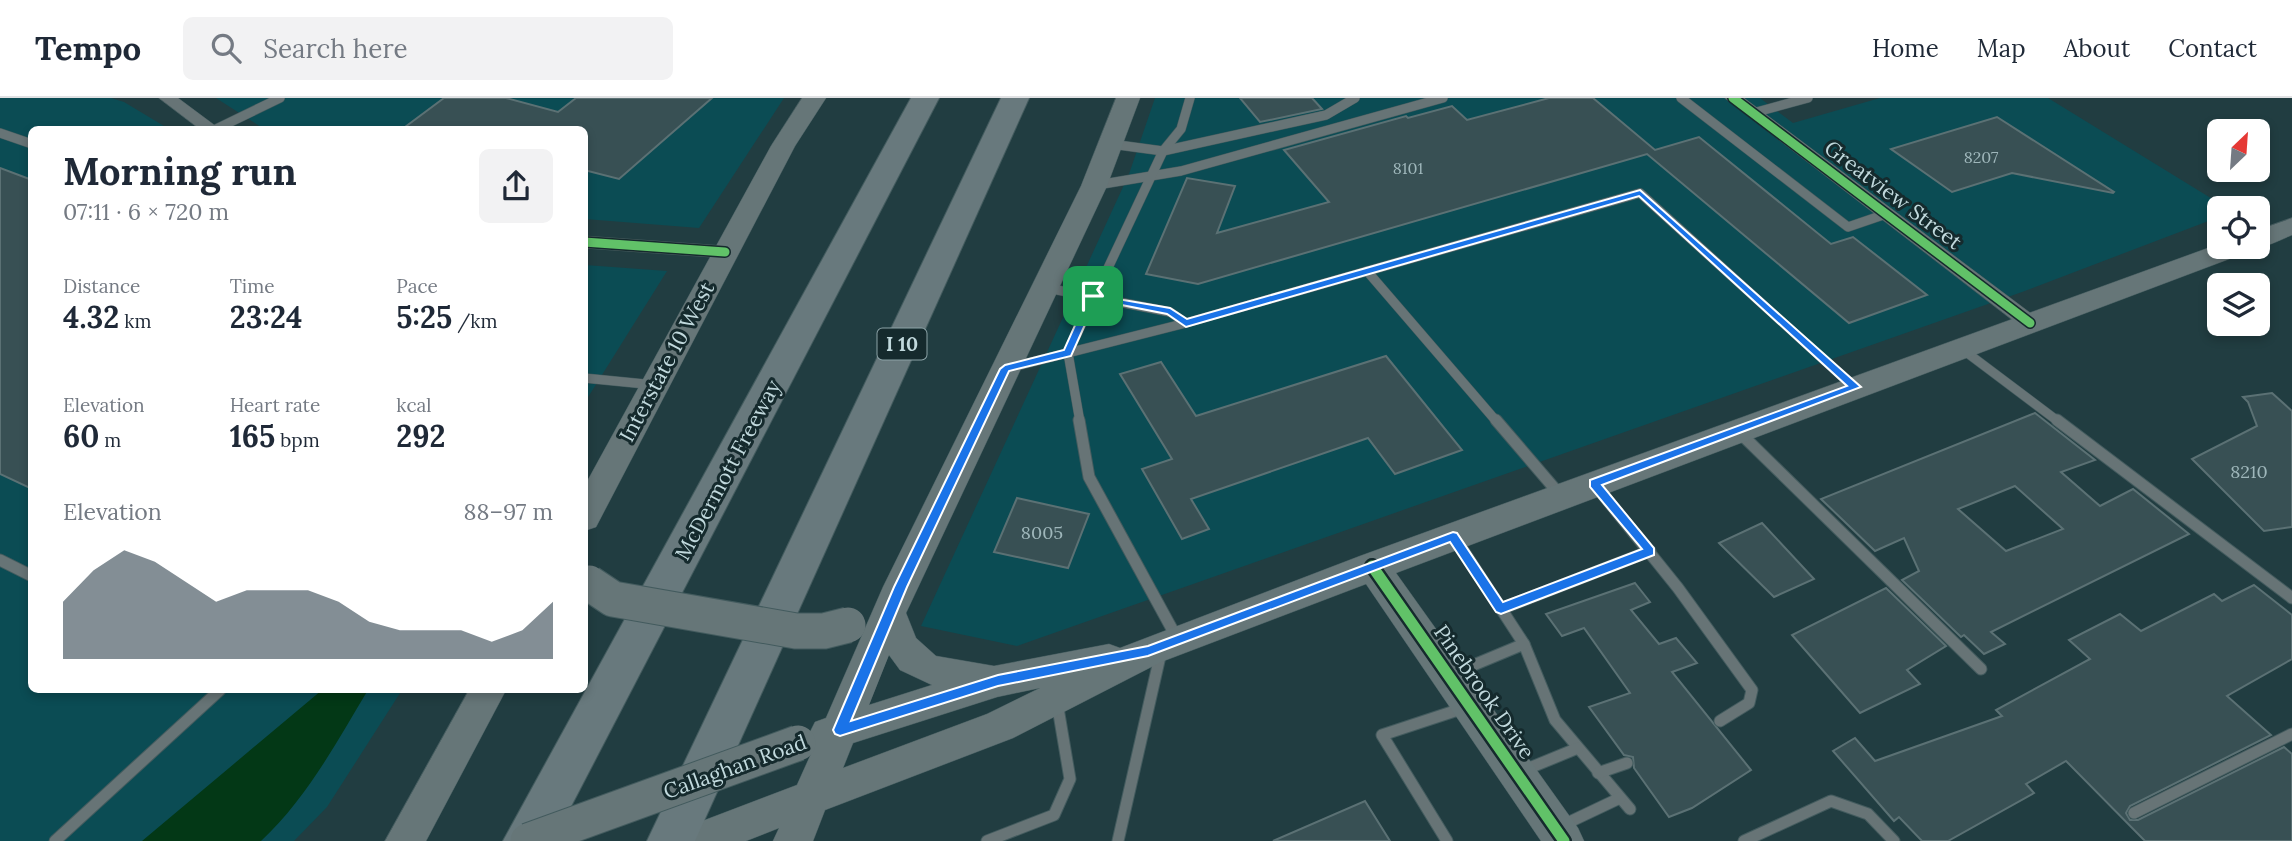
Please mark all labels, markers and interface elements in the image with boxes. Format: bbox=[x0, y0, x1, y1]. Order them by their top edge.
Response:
search box bbox=[183, 17, 673, 80]
text: Tempo bbox=[35, 27, 141, 69]
icon: search bbox=[207, 29, 245, 67]
text: Search here bbox=[263, 32, 408, 65]
text: Home bbox=[1872, 33, 1939, 64]
text: Map bbox=[1977, 33, 2026, 64]
text: About bbox=[2064, 33, 2130, 64]
text: Contact bbox=[2168, 33, 2257, 64]
north arrow bbox=[2207, 119, 2270, 182]
map controls bbox=[2207, 119, 2270, 336]
street label: Greatview Street bbox=[1819, 134, 1968, 256]
text: Morning run bbox=[63, 147, 297, 195]
house number: 8207 bbox=[1964, 147, 1999, 167]
button: share bbox=[479, 149, 553, 223]
house number: 8101 bbox=[1393, 158, 1423, 178]
button: locate bbox=[2207, 196, 2270, 259]
text: 07:11 · 6 × 720 m bbox=[63, 197, 229, 226]
pin bbox=[1063, 266, 1123, 326]
button: layers bbox=[2207, 273, 2270, 336]
text: Distance bbox=[63, 274, 140, 298]
text: Time bbox=[230, 274, 274, 298]
text: Pace bbox=[396, 274, 438, 298]
street label: Interstate 10 West bbox=[613, 276, 720, 446]
icon: arrive bbox=[1074, 277, 1112, 315]
text: 4.32 bbox=[63, 298, 119, 336]
text: 23:24 bbox=[230, 298, 302, 336]
text: 5:25 bbox=[396, 298, 452, 336]
text: km bbox=[119, 309, 151, 333]
text: /km bbox=[452, 309, 498, 333]
road number: I 10 bbox=[878, 328, 926, 360]
street label: McDermott Freeway bbox=[669, 375, 786, 564]
text: Elevation bbox=[63, 393, 145, 417]
text: Heart rate bbox=[230, 393, 320, 417]
text: kcal bbox=[396, 393, 431, 417]
text: 60 bbox=[63, 417, 99, 455]
text: 165 bbox=[230, 417, 275, 455]
text: 292 bbox=[396, 417, 446, 455]
text: m bbox=[99, 428, 121, 452]
text: bpm bbox=[275, 428, 320, 452]
house number: 8210 bbox=[2230, 460, 2268, 483]
text: Elevation bbox=[63, 497, 162, 526]
text: 88–97 m bbox=[464, 497, 553, 526]
house number: 8005 bbox=[1021, 521, 1063, 544]
street label: Pinebrook Drive bbox=[1428, 619, 1541, 764]
street label: Callaghan Road bbox=[660, 728, 810, 805]

